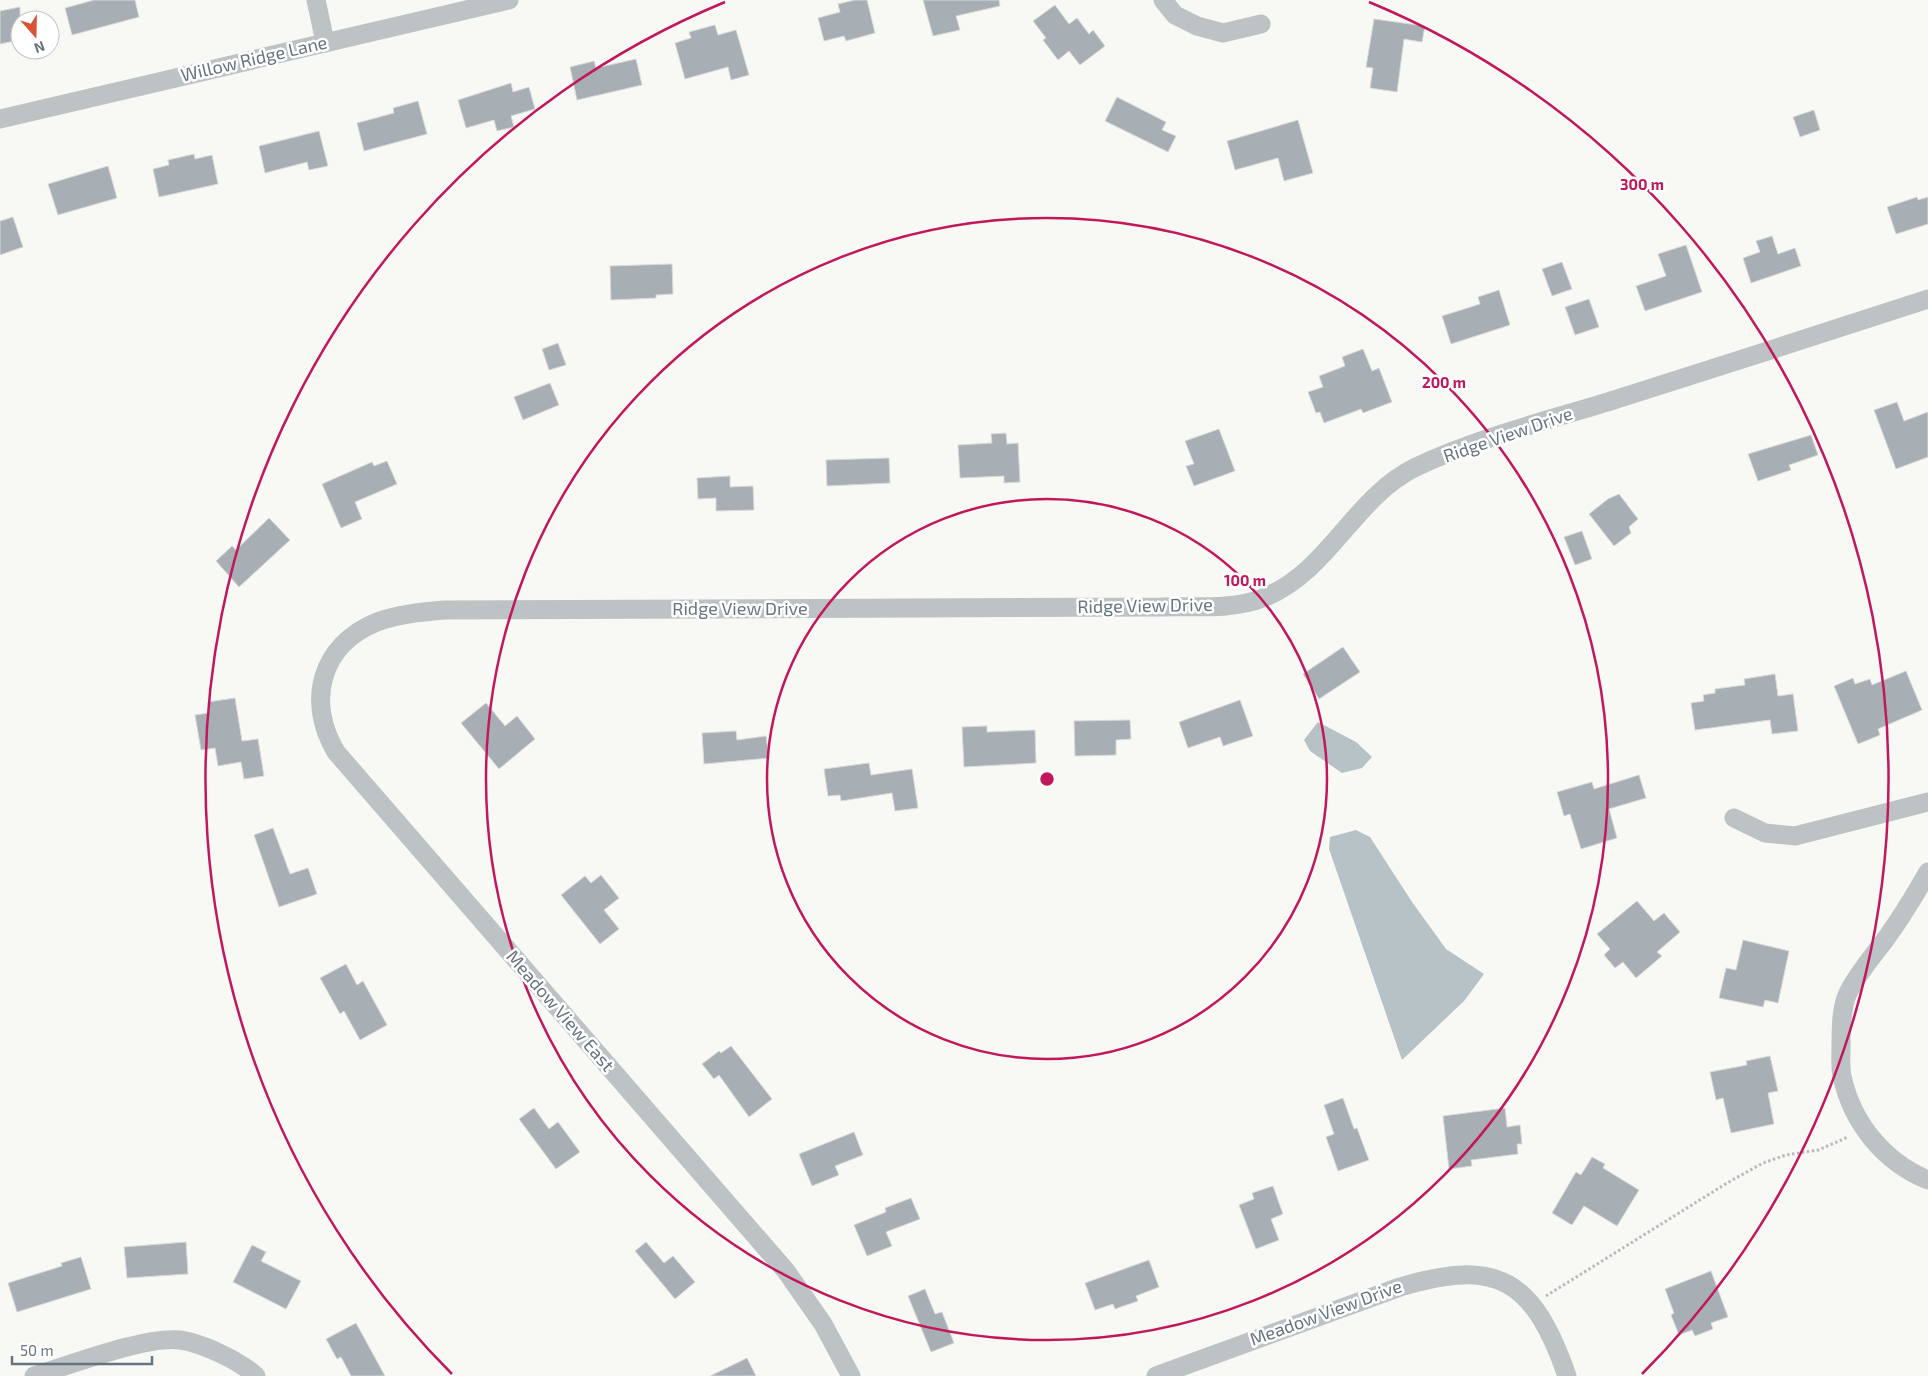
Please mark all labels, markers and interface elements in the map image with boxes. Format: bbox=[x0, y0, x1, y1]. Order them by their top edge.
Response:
north arrow bbox=[10, 10, 60, 60]
street label: Willow Ridge Lane bbox=[178, 30, 329, 86]
text: N bbox=[32, 38, 47, 57]
text: 300 m bbox=[1620, 175, 1664, 193]
text: 200 m bbox=[1422, 373, 1466, 391]
street label: Ridge View Drive bbox=[1440, 402, 1575, 467]
text: 100 m bbox=[1224, 571, 1266, 589]
street label: Ridge View Drive bbox=[1077, 593, 1213, 617]
street label: Ridge View Drive bbox=[672, 597, 808, 619]
centre of rings bbox=[1038, 770, 1056, 788]
street label: Meadow View East bbox=[502, 945, 619, 1076]
street label: Meadow View Drive bbox=[1247, 1274, 1405, 1350]
scale bar bbox=[12, 1334, 152, 1366]
text: 50 m bbox=[20, 1341, 54, 1359]

